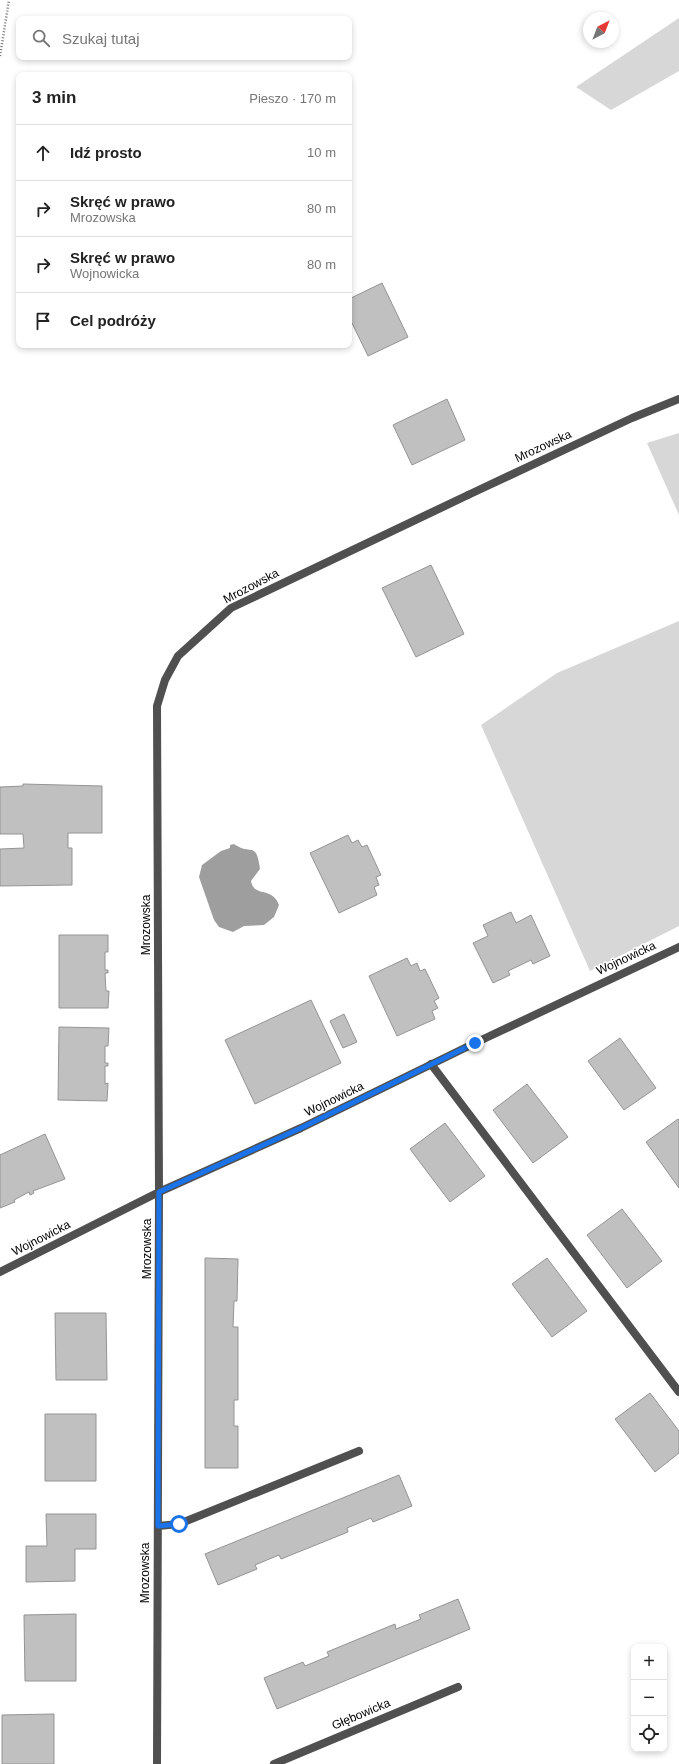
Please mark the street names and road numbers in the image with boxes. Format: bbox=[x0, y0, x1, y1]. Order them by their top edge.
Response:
street label: Mrozowska bbox=[513, 427, 574, 465]
street label: Mrozowska bbox=[221, 565, 281, 606]
street label: Mrozowska bbox=[139, 894, 153, 955]
street label: Wojnowicka bbox=[594, 938, 658, 978]
street label: Wojnowicka bbox=[302, 1079, 366, 1119]
street label: Wojnowicka bbox=[9, 1217, 73, 1259]
street label: Mrozowska bbox=[140, 1218, 154, 1279]
street label: Mrozowska bbox=[138, 1542, 152, 1603]
street label: Głębowicka bbox=[330, 1695, 393, 1733]

